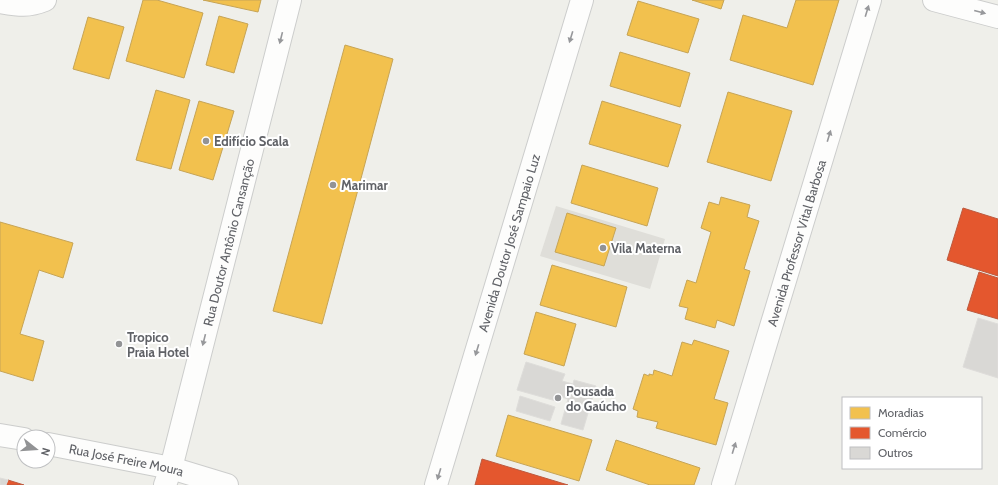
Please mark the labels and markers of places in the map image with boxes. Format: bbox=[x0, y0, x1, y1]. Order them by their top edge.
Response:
place label: Edifício Scala bbox=[214, 133, 289, 149]
marker: Edifício Scala bbox=[201, 136, 211, 146]
place label: Marimar bbox=[341, 177, 388, 193]
marker: Marimar bbox=[328, 180, 338, 190]
place label: Vila Materna bbox=[611, 240, 682, 256]
marker: Vila Materna bbox=[598, 243, 608, 253]
place label: Tropico Praia Hotel bbox=[127, 329, 190, 360]
marker: Tropico Praia Hotel bbox=[114, 339, 124, 349]
place label: Pousada do Gaúcho bbox=[566, 383, 627, 414]
marker: Pousada do Gaúcho bbox=[553, 393, 563, 403]

